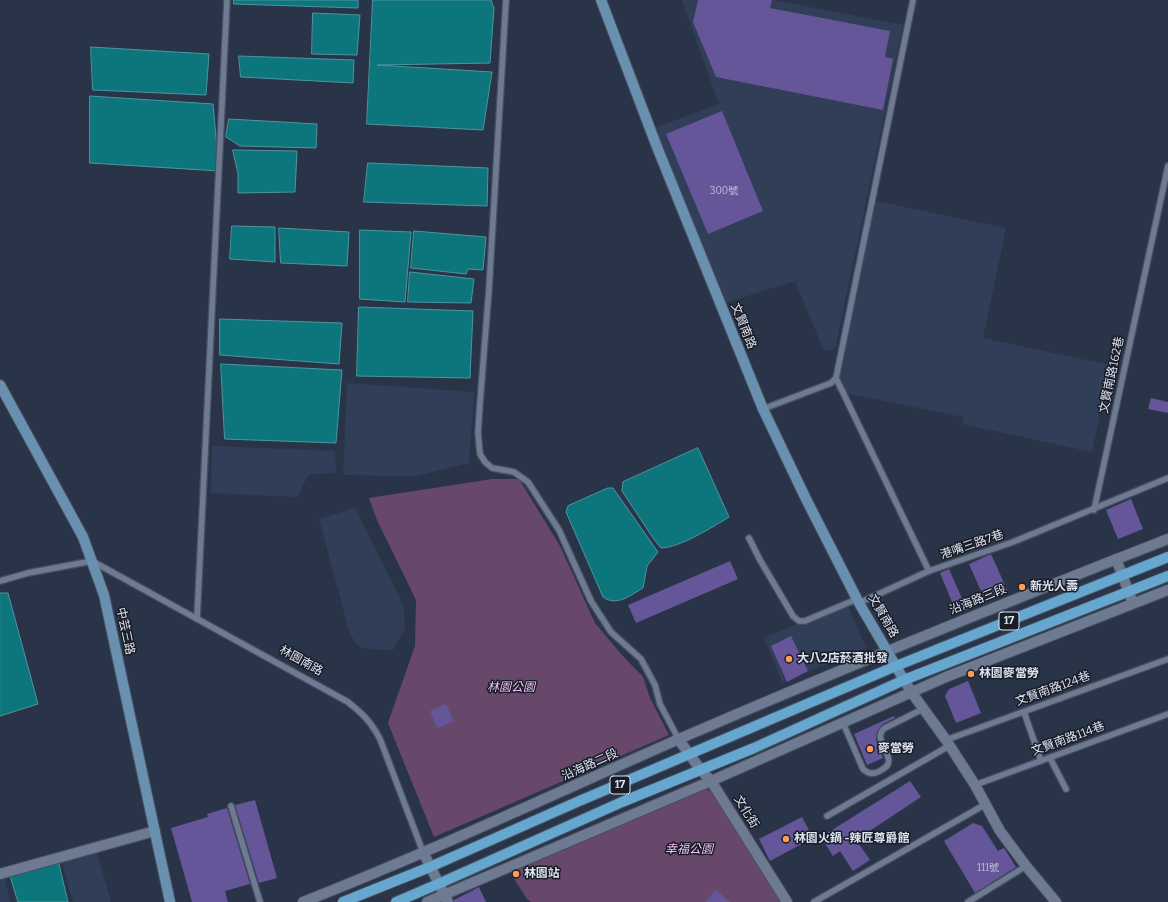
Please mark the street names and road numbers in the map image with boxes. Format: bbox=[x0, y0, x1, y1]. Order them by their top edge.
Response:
street label: 文賢南路 bbox=[727, 301, 759, 351]
street label: 文賢南路162巷 bbox=[1097, 335, 1127, 415]
street label: 港嘴三路7巷 bbox=[938, 527, 1006, 563]
street label: 沿海路三段 bbox=[947, 582, 1009, 618]
street label: 文賢南路 bbox=[865, 592, 901, 640]
street label: 中芸三路 bbox=[113, 606, 137, 656]
road number: 17 bbox=[999, 612, 1019, 630]
street label: 林園南路 bbox=[277, 643, 325, 679]
street label: 文賢南路124巷 bbox=[1014, 669, 1092, 709]
street label: 文賢南路114巷 bbox=[1029, 719, 1107, 759]
street label: 沿海路二段 bbox=[560, 746, 620, 784]
road number: 17 bbox=[610, 776, 630, 794]
street label: 文化街 bbox=[730, 793, 762, 831]

